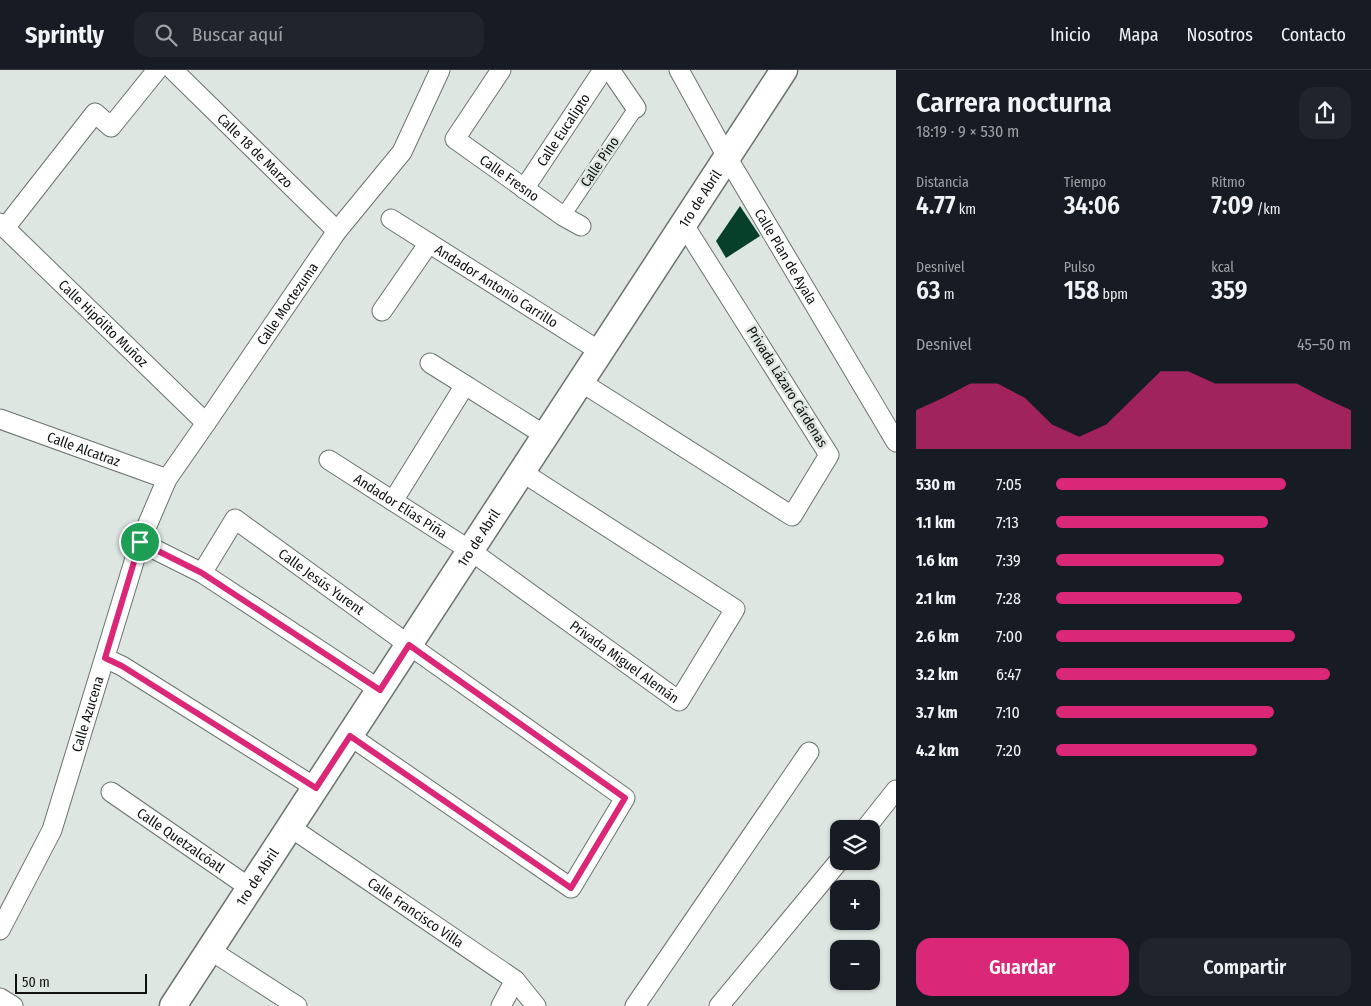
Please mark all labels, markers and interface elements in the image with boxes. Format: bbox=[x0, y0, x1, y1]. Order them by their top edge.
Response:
search box bbox=[134, 12, 484, 57]
text: Sprintly bbox=[25, 21, 104, 49]
icon: search bbox=[152, 21, 180, 49]
text: Buscar aquí bbox=[192, 23, 283, 46]
text: Inicio bbox=[1050, 24, 1091, 46]
text: Mapa bbox=[1119, 24, 1159, 46]
text: Nosotros bbox=[1187, 24, 1253, 46]
text: Contacto bbox=[1281, 24, 1346, 46]
text: Carrera nocturna bbox=[916, 86, 1112, 119]
button: share bbox=[1299, 87, 1351, 139]
street label: Calle Eucalipto bbox=[533, 90, 594, 170]
street label: Calle 18 de Marzo bbox=[214, 110, 296, 191]
text: 18:19 · 9 × 530 m bbox=[916, 122, 1019, 141]
street label: Calle Pino bbox=[577, 134, 623, 190]
street label: Calle Fresno bbox=[477, 151, 543, 205]
street label: 1ro de Abril bbox=[675, 167, 725, 231]
text: Distancia bbox=[916, 174, 969, 191]
text: Tiempo bbox=[1064, 174, 1106, 191]
text: Ritmo bbox=[1211, 174, 1245, 191]
text: 4.77 bbox=[916, 191, 955, 221]
text: 34:06 bbox=[1064, 191, 1120, 221]
text: 7:09 bbox=[1211, 191, 1253, 221]
text: km bbox=[955, 201, 976, 218]
text: /km bbox=[1253, 201, 1281, 218]
street label: Calle Plan de Ayala bbox=[751, 206, 821, 307]
street label: Andador Antonio Carrillo bbox=[432, 241, 561, 331]
street label: Calle Moctezuma bbox=[253, 259, 322, 348]
text: Desnivel bbox=[916, 259, 965, 276]
text: Pulso bbox=[1064, 259, 1095, 276]
text: kcal bbox=[1211, 259, 1234, 276]
street label: Calle Hipólito Muñoz bbox=[55, 276, 152, 371]
text: 63 bbox=[916, 276, 940, 306]
text: 158 bbox=[1064, 276, 1099, 306]
text: 359 bbox=[1211, 276, 1247, 306]
text: m bbox=[940, 286, 954, 303]
text: bpm bbox=[1099, 286, 1128, 303]
street label: Privada Lázaro Cárdenas bbox=[743, 323, 831, 451]
text: Desnivel bbox=[916, 335, 972, 354]
text: 45–50 m bbox=[1297, 335, 1351, 354]
street label: Calle Alcatraz bbox=[45, 428, 123, 470]
street label: Andador Elías Piña bbox=[351, 470, 450, 542]
text: 530 m bbox=[916, 475, 956, 494]
text: 7:05 bbox=[996, 475, 1022, 494]
street label: 1ro de Abril bbox=[454, 506, 504, 570]
text: 1.1 km bbox=[916, 513, 955, 532]
text: 7:13 bbox=[996, 513, 1019, 532]
pin bbox=[119, 521, 161, 563]
icon: arrive bbox=[126, 528, 154, 556]
street label: Calle Jesús Yurent bbox=[275, 545, 368, 619]
text: 1.6 km bbox=[916, 551, 958, 570]
text: 7:39 bbox=[996, 551, 1021, 570]
text: 2.1 km bbox=[916, 589, 956, 608]
text: 7:28 bbox=[996, 589, 1021, 608]
street label: Privada Miguel Alemán bbox=[567, 617, 682, 707]
text: 2.6 km bbox=[916, 627, 959, 646]
text: 7:00 bbox=[996, 627, 1023, 646]
text: 3.2 km bbox=[916, 665, 958, 684]
text: 6:47 bbox=[996, 665, 1021, 684]
street label: Calle Azucena bbox=[68, 674, 107, 754]
text: 3.7 km bbox=[916, 703, 958, 722]
text: 7:10 bbox=[996, 703, 1020, 722]
text: 4.2 km bbox=[916, 741, 959, 760]
text: 7:20 bbox=[996, 741, 1021, 760]
street label: Calle Quetzalcóatl bbox=[134, 804, 228, 877]
map controls bbox=[830, 820, 880, 990]
button: layers bbox=[830, 820, 880, 870]
street label: 1ro de Abril bbox=[232, 845, 282, 909]
street label: Calle Francisco Villa bbox=[364, 874, 467, 951]
button: + bbox=[830, 880, 880, 930]
button: Guardar bbox=[916, 938, 1129, 996]
button: Compartir bbox=[1139, 938, 1351, 996]
button: − bbox=[830, 940, 880, 990]
scale bar bbox=[15, 971, 148, 994]
text: 50 m bbox=[22, 974, 50, 991]

